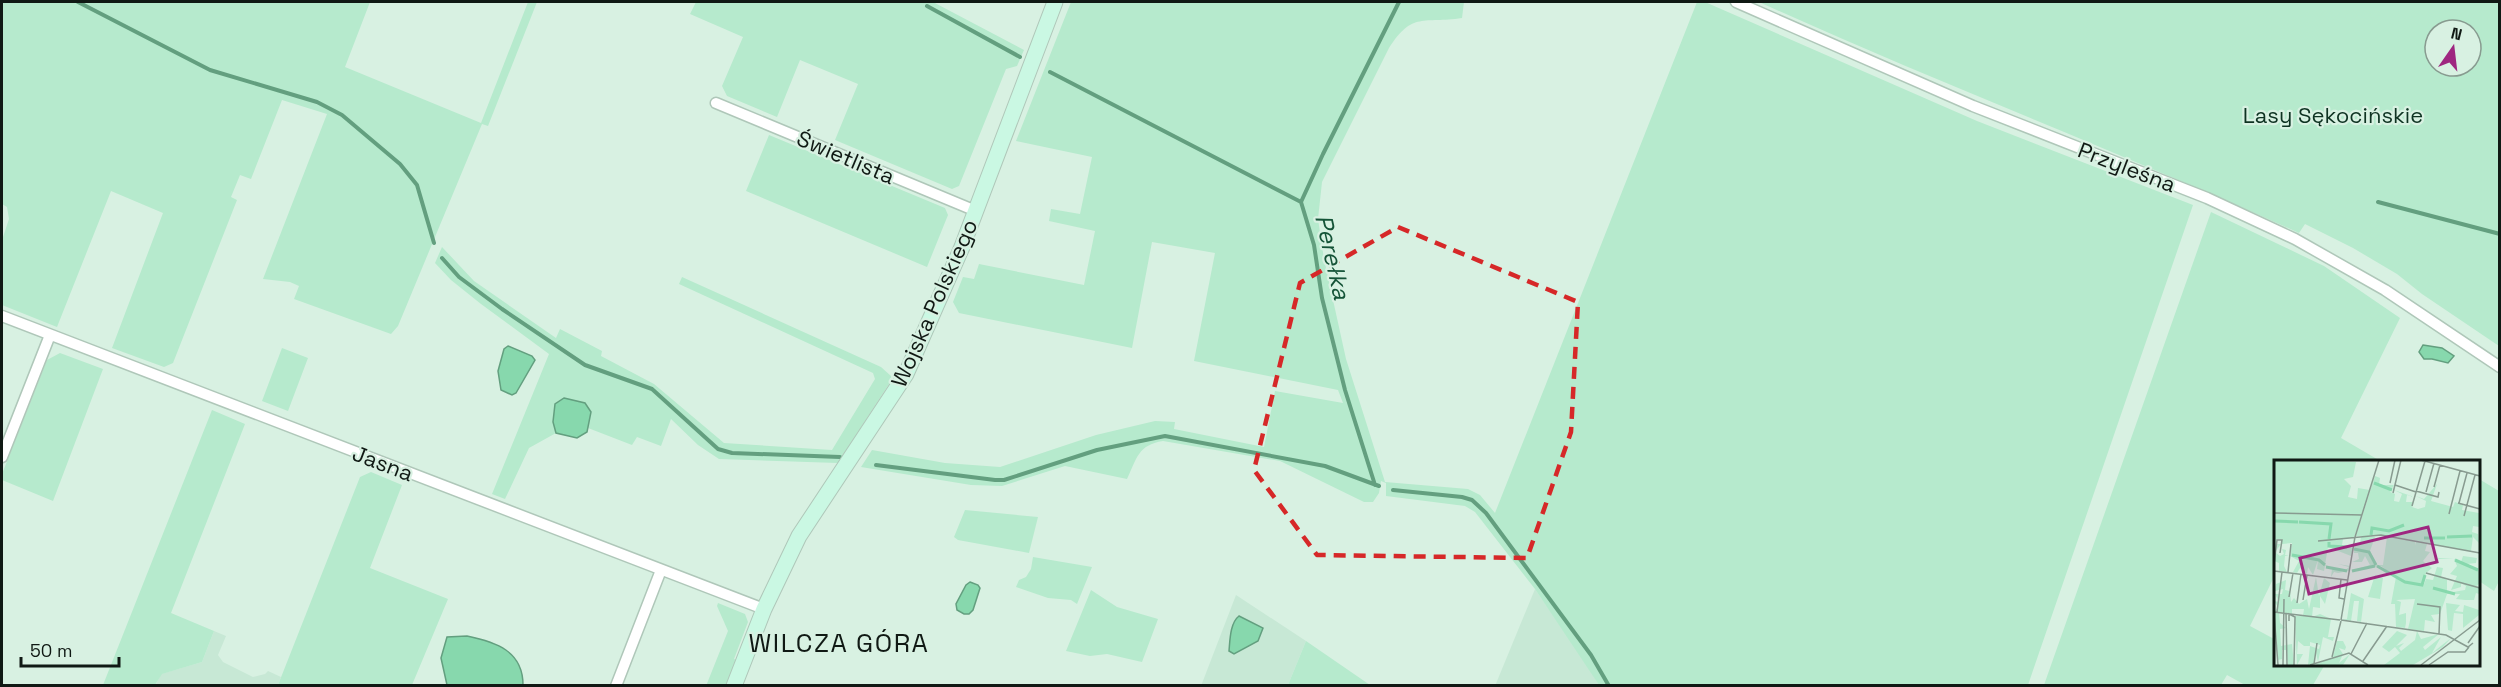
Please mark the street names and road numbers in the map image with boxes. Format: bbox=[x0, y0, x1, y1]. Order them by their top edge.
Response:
street label: Świetlista bbox=[793, 124, 900, 190]
street label: Przyleśna bbox=[2074, 136, 2180, 199]
street label: Wojska Polskiego bbox=[884, 215, 984, 391]
street label: Jasna bbox=[349, 439, 418, 487]

